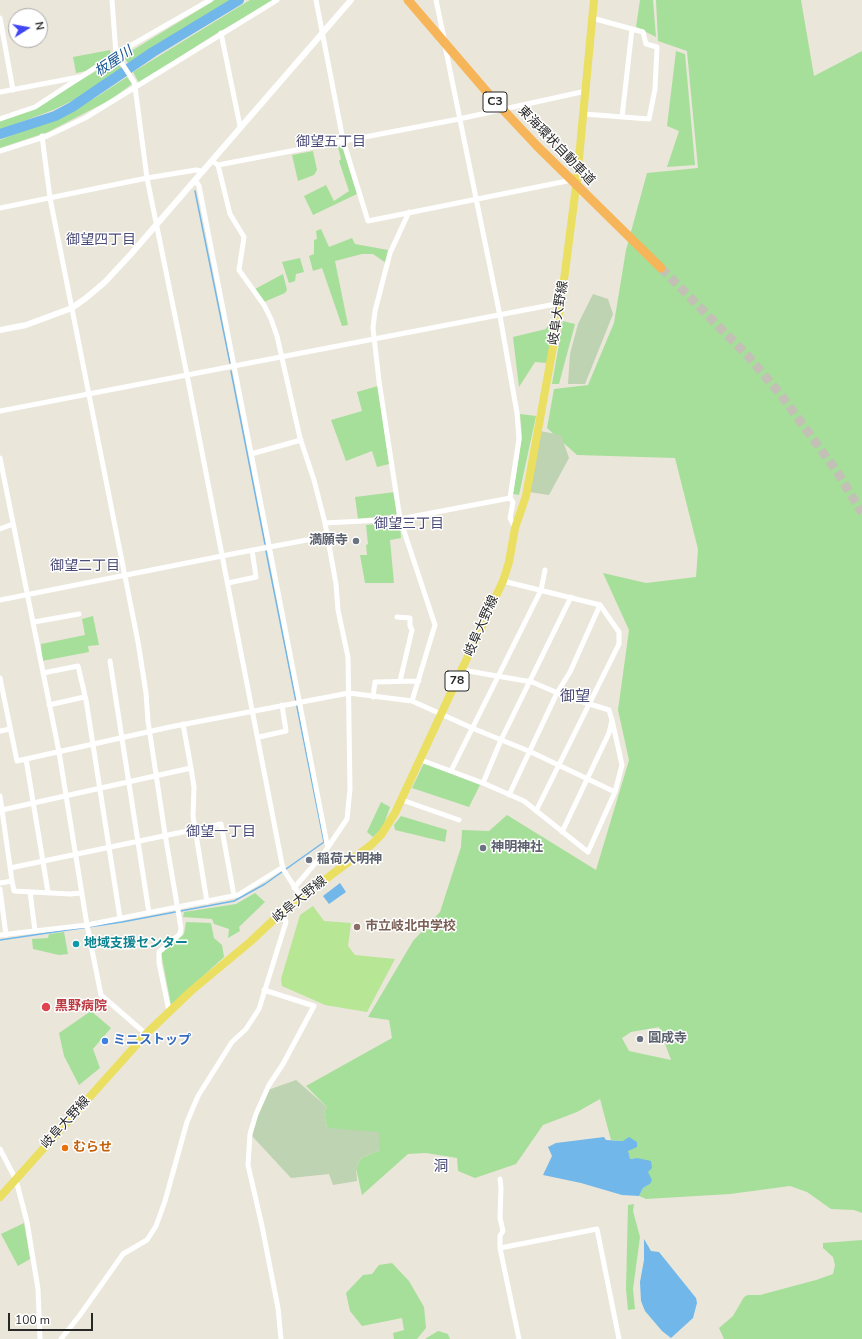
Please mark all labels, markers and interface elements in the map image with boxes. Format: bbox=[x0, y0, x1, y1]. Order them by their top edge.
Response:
north arrow bbox=[8, 8, 48, 48]
text: N bbox=[31, 20, 47, 31]
water label: 板屋川 bbox=[92, 43, 136, 81]
road number: C3 bbox=[483, 92, 507, 112]
street label: 東海環状自動車道 bbox=[514, 103, 598, 189]
district label: 御望五丁目 bbox=[296, 135, 366, 151]
district label: 御望四丁目 bbox=[66, 233, 136, 249]
street label: 岐阜大野線 bbox=[546, 280, 572, 346]
district label: 御望三丁目 bbox=[374, 517, 444, 533]
place label: 満願寺 bbox=[309, 533, 348, 549]
marker: 満願寺 bbox=[351, 536, 361, 546]
district label: 御望二丁目 bbox=[50, 559, 120, 575]
street label: 岐阜大野線 bbox=[462, 593, 502, 659]
road number: 78 bbox=[445, 671, 469, 691]
district label: 御望 bbox=[560, 688, 590, 706]
district label: 御望一丁目 bbox=[186, 825, 256, 841]
place label: 神明神社 bbox=[491, 840, 543, 856]
marker: 神明神社 bbox=[478, 843, 488, 853]
place label: 稲荷大明神 bbox=[317, 852, 382, 868]
marker: 稲荷大明神 bbox=[304, 855, 314, 865]
street label: 岐阜大野線 bbox=[270, 873, 330, 927]
place label: 市立岐北中学校 bbox=[365, 919, 456, 935]
marker: 市立岐北中学校 bbox=[352, 922, 362, 932]
place label: 地域支援センター bbox=[84, 936, 188, 952]
marker: 地域支援センター bbox=[71, 939, 81, 949]
place label: 黒野病院 bbox=[55, 999, 107, 1015]
marker: 黒野病院 bbox=[40, 1001, 52, 1013]
place label: 圓成寺 bbox=[648, 1031, 687, 1047]
place label: ミニストップ bbox=[113, 1033, 191, 1049]
marker: 圓成寺 bbox=[635, 1034, 645, 1044]
marker: ミニストップ bbox=[100, 1036, 110, 1046]
street label: 岐阜大野線 bbox=[38, 1094, 94, 1152]
place label: むらせ bbox=[73, 1140, 112, 1156]
marker: むらせ bbox=[60, 1143, 70, 1153]
district label: 洞 bbox=[434, 1158, 448, 1176]
scale bar bbox=[10, 1305, 95, 1331]
text: 100 m bbox=[15, 1312, 50, 1328]

